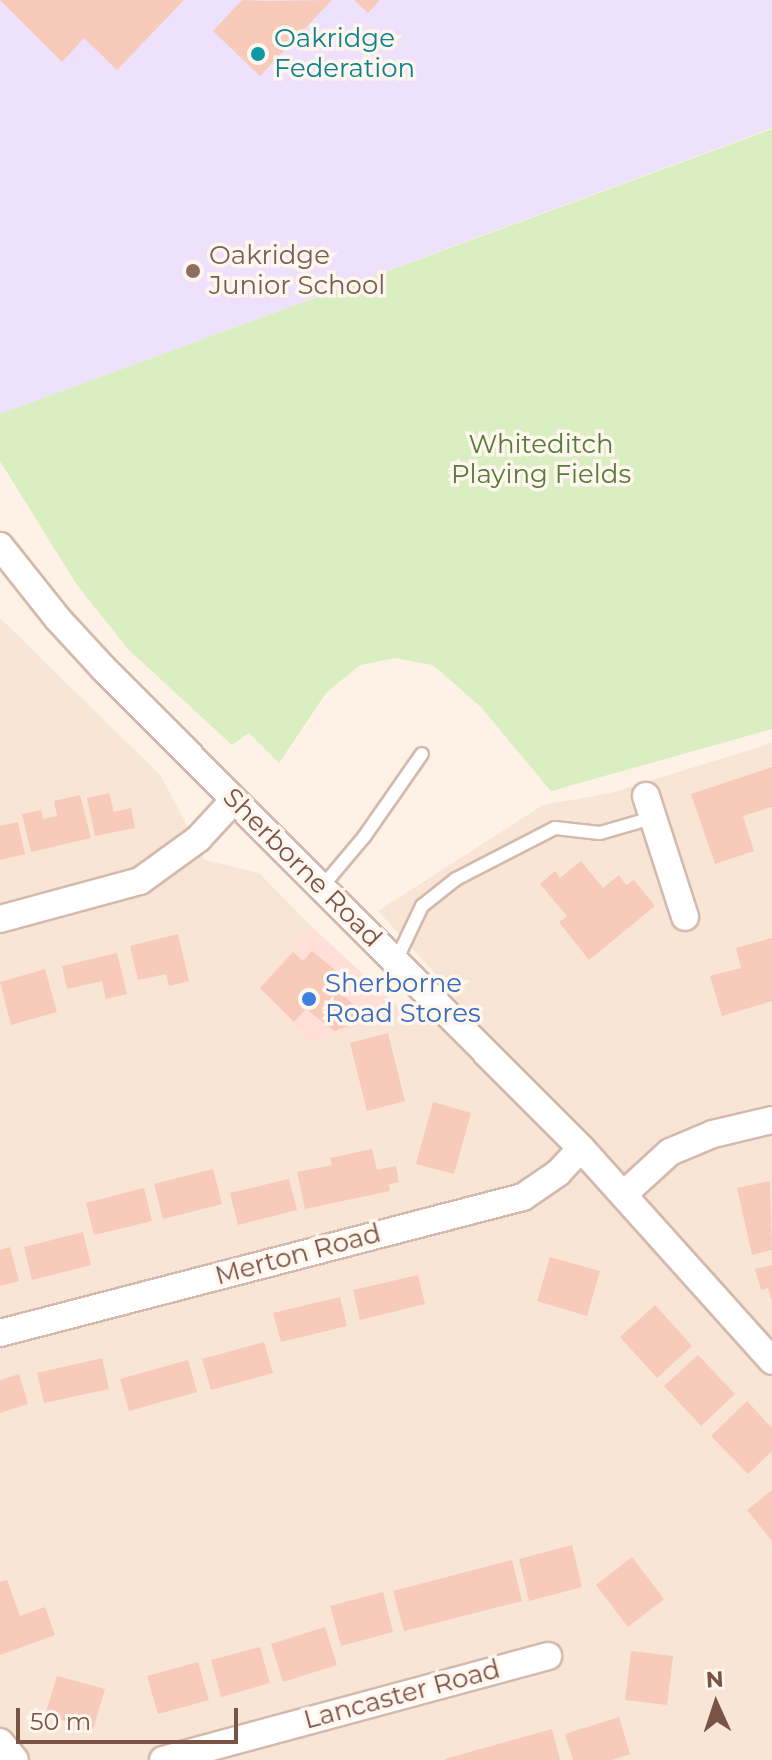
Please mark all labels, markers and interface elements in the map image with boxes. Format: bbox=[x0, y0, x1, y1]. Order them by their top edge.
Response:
place label: Oakridge Federation bbox=[274, 23, 415, 84]
marker: Oakridge Federation bbox=[249, 45, 267, 63]
place label: Oakridge Junior School bbox=[209, 240, 385, 302]
marker: Oakridge Junior School bbox=[184, 262, 202, 280]
park label: Whiteditch Playing Fields bbox=[451, 429, 631, 490]
street label: Sherborne Road bbox=[216, 782, 388, 954]
place label: Sherborne Road Stores bbox=[325, 968, 481, 1030]
marker: Sherborne Road Stores bbox=[300, 990, 318, 1008]
street label: Merton Road bbox=[212, 1218, 384, 1292]
street label: Lancaster Road bbox=[300, 1654, 504, 1736]
north arrow bbox=[676, 1664, 756, 1744]
text: N bbox=[705, 1666, 724, 1693]
scale bar bbox=[20, 1692, 242, 1742]
text: 50 m bbox=[30, 1707, 91, 1736]

